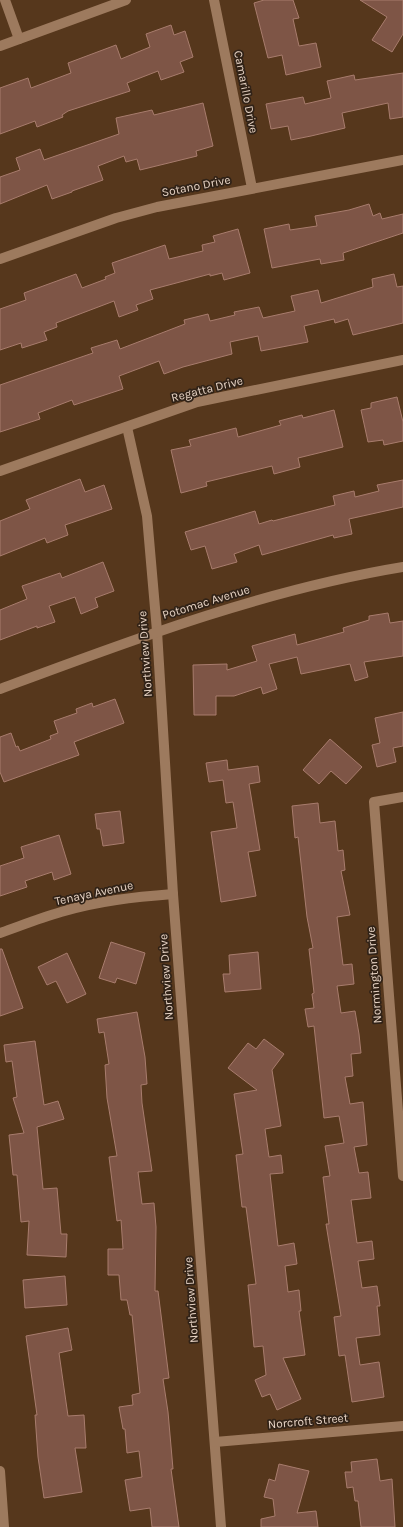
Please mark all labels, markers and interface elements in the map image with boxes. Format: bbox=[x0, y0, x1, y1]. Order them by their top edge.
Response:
street label: Camarillo Drive bbox=[231, 49, 261, 135]
street label: Sotano Drive bbox=[160, 172, 232, 200]
street label: Regatta Drive bbox=[170, 373, 244, 405]
street label: Potomac Avenue bbox=[161, 582, 251, 622]
street label: Northview Drive bbox=[135, 611, 155, 697]
street label: Tenaya Avenue bbox=[54, 878, 134, 908]
street label: Normington Drive bbox=[364, 926, 384, 1024]
street label: Northview Drive bbox=[156, 934, 176, 1020]
street label: Northview Drive bbox=[181, 1257, 201, 1343]
street label: Norcroft Street bbox=[267, 1410, 349, 1431]

